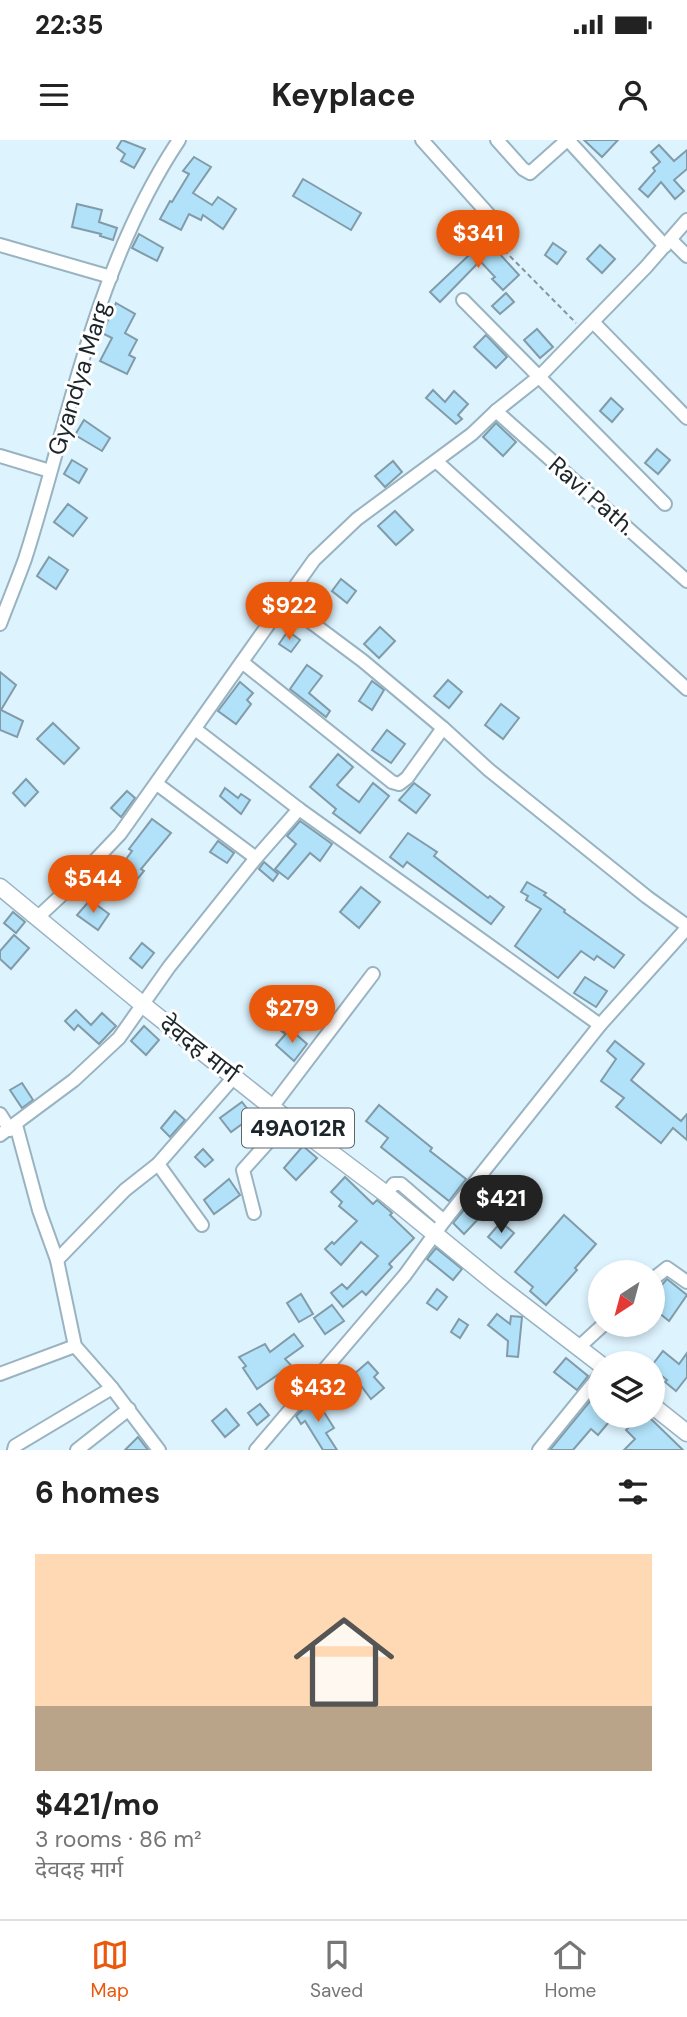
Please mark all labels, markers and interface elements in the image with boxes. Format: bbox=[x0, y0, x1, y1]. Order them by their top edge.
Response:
text: 22:35 bbox=[35, 8, 103, 42]
text: Keyplace bbox=[271, 74, 416, 116]
icon: menu bbox=[35, 76, 73, 114]
icon: person bbox=[614, 76, 652, 114]
pin: $341 bbox=[437, 211, 519, 270]
text: $341 bbox=[452, 218, 504, 248]
street label: Gyandya Marg bbox=[40, 297, 117, 459]
street label: Ravi Path. bbox=[542, 449, 642, 542]
pin: $922 bbox=[248, 582, 330, 642]
text: $922 bbox=[262, 590, 316, 620]
pin: $544 bbox=[52, 856, 134, 915]
text: $544 bbox=[64, 863, 122, 893]
pin: $279 bbox=[251, 986, 333, 1045]
text: $279 bbox=[265, 993, 319, 1023]
street label: देवदह मार्ग bbox=[153, 1008, 246, 1090]
road number: 49A012R bbox=[242, 1108, 354, 1147]
pin: $421 bbox=[460, 1176, 542, 1235]
text: $421 bbox=[476, 1183, 526, 1213]
north arrow bbox=[588, 1260, 665, 1337]
map controls bbox=[588, 1260, 665, 1428]
button: layers bbox=[588, 1351, 665, 1428]
pin: $432 bbox=[277, 1364, 359, 1424]
text: $432 bbox=[290, 1372, 346, 1402]
text: 6 homes bbox=[35, 1473, 160, 1512]
icon: filters bbox=[614, 1473, 652, 1511]
icon: home bbox=[281, 1599, 407, 1725]
text: $421/mo bbox=[35, 1785, 160, 1824]
text: 3 rooms · 86 m² bbox=[35, 1824, 202, 1854]
text: देवदह मार्ग bbox=[35, 1854, 123, 1884]
tab: Map bbox=[91, 1936, 129, 2003]
tab: Saved bbox=[310, 1936, 363, 2003]
tab: Home bbox=[544, 1936, 596, 2003]

